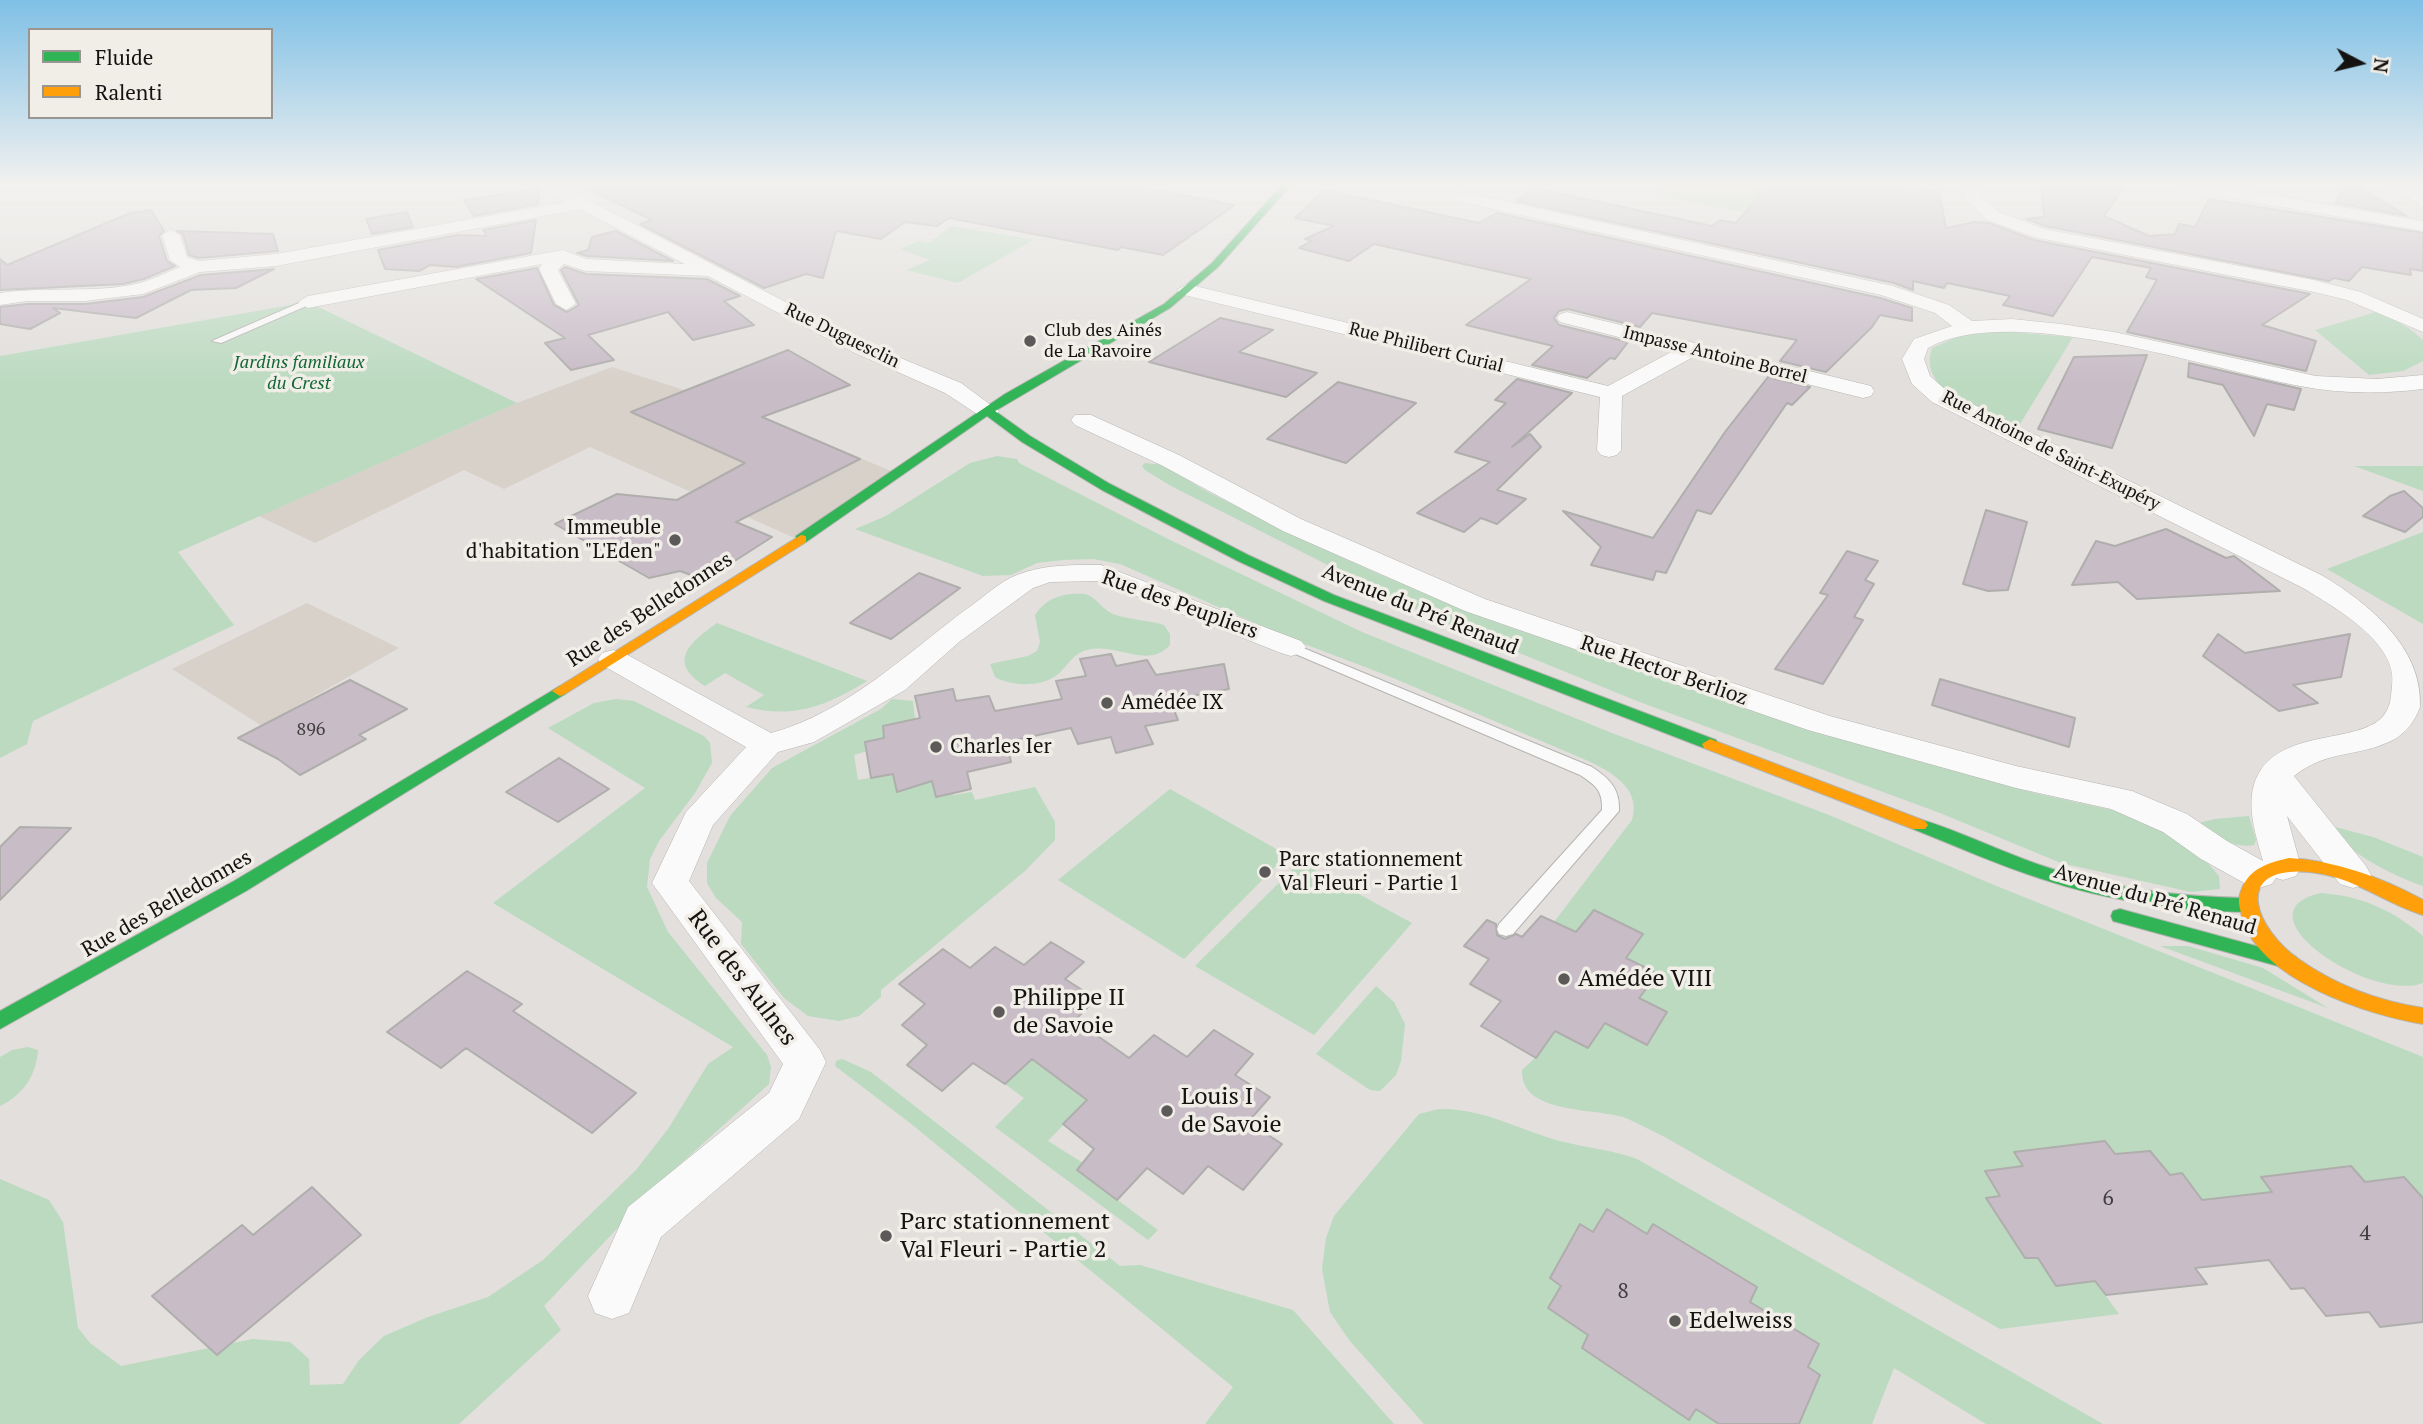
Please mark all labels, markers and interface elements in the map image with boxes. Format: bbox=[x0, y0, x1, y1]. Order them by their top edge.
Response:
legend bbox=[28, 28, 273, 119]
north arrow bbox=[2325, 28, 2395, 98]
text: Fluide bbox=[95, 43, 153, 71]
text: N bbox=[2368, 57, 2395, 74]
text: Ralenti bbox=[95, 78, 162, 106]
street label: Rue Duguesclin bbox=[781, 299, 903, 373]
street label: Rue Philibert Curial bbox=[1347, 318, 1505, 378]
place label: Club des Ainés de La Ravoire bbox=[1044, 320, 1162, 362]
street label: Impasse Antoine Borrel bbox=[1621, 322, 1809, 388]
marker: Club des Ainés de La Ravoire bbox=[1022, 333, 1038, 349]
park label: Jardins familiaux du Crest bbox=[234, 352, 364, 394]
street label: Rue Antoine de Saint-Exupéry bbox=[1938, 386, 2164, 516]
place label: Immeuble d'habitation "L'Eden" bbox=[466, 515, 661, 565]
marker: Immeuble d'habitation "L'Eden" bbox=[667, 532, 683, 548]
street label: Rue des Belledonnes bbox=[563, 547, 737, 673]
street label: Avenue du Pré Renaud bbox=[1318, 559, 1522, 661]
street label: Rue des Peupliers bbox=[1099, 565, 1261, 645]
street label: Rue Hector Berlioz bbox=[1577, 631, 1751, 711]
place label: Amédée IX bbox=[1121, 690, 1223, 716]
marker: Amédée IX bbox=[1099, 695, 1115, 711]
house number: 896 bbox=[297, 719, 325, 741]
place label: Charles Ier bbox=[950, 734, 1052, 760]
marker: Charles Ier bbox=[928, 739, 944, 755]
street label: Rue des Belledonnes bbox=[78, 845, 256, 963]
place label: Parc stationnement Val Fleuri - Partie 1 bbox=[1279, 847, 1463, 897]
street label: Avenue du Pré Renaud bbox=[2051, 859, 2259, 941]
marker: Parc stationnement Val Fleuri - Partie 1 bbox=[1257, 864, 1273, 880]
street label: Rue des Aulnes bbox=[682, 904, 802, 1052]
place label: Amédée VIII bbox=[1578, 965, 1712, 993]
marker: Amédée VIII bbox=[1556, 971, 1572, 987]
place label: Philippe II de Savoie bbox=[1013, 984, 1125, 1040]
marker: Philippe II de Savoie bbox=[991, 1004, 1007, 1020]
place label: Louis I de Savoie bbox=[1181, 1083, 1282, 1139]
marker: Louis I de Savoie bbox=[1159, 1103, 1175, 1119]
house number: 6 bbox=[2102, 1186, 2114, 1212]
place label: Parc stationnement Val Fleuri - Partie 2 bbox=[900, 1208, 1110, 1264]
house number: 4 bbox=[2359, 1221, 2371, 1247]
marker: Parc stationnement Val Fleuri - Partie 2 bbox=[878, 1228, 894, 1244]
house number: 8 bbox=[1617, 1279, 1629, 1305]
place label: Edelweiss bbox=[1689, 1307, 1793, 1335]
marker: Edelweiss bbox=[1667, 1313, 1683, 1329]

